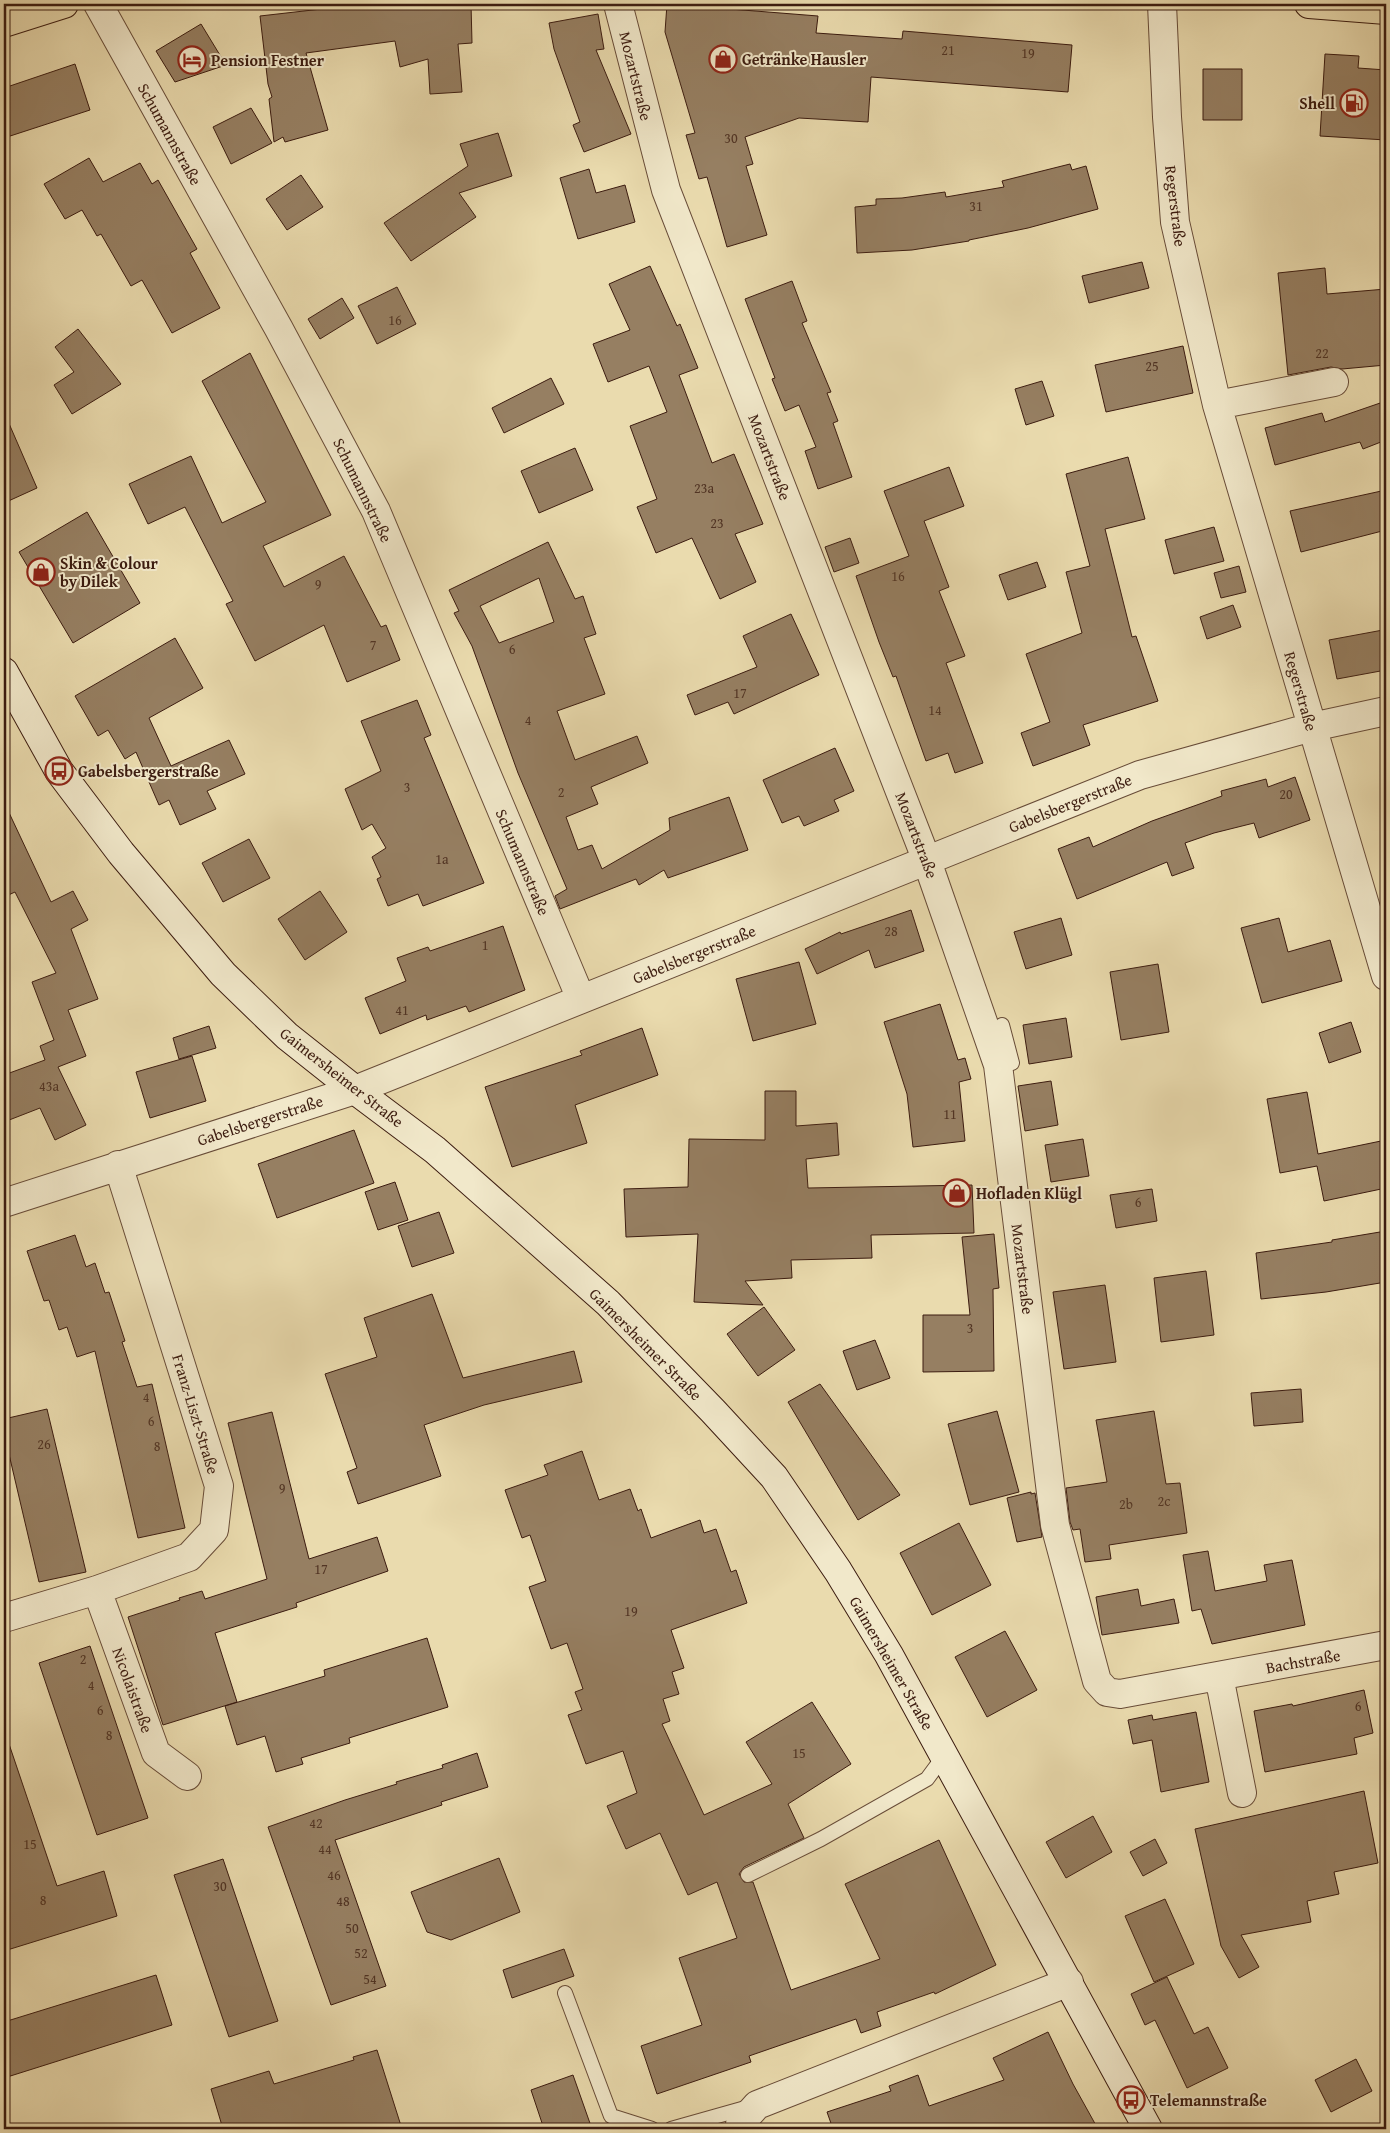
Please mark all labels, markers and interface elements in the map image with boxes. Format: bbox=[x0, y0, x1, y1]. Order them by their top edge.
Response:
street label: Mozartstraße bbox=[613, 29, 659, 123]
house number: 21 bbox=[941, 40, 955, 60]
house number: 19 bbox=[1021, 43, 1035, 63]
shop icon: Getränke Hausler bbox=[708, 44, 738, 74]
hotel icon: Pension Festner bbox=[177, 45, 207, 75]
place label: Getränke Hausler bbox=[742, 47, 867, 71]
place label: Pension Festner bbox=[211, 48, 325, 72]
street label: Schumannstraße bbox=[132, 78, 208, 190]
fuel station icon: Shell bbox=[1339, 88, 1369, 118]
place label: Shell bbox=[1299, 91, 1335, 115]
house number: 30 bbox=[724, 128, 738, 148]
street label: Regerstraße bbox=[1159, 164, 1193, 248]
house number: 31 bbox=[969, 196, 983, 216]
house number: 16 bbox=[388, 310, 402, 330]
house number: 22 bbox=[1315, 343, 1329, 363]
house number: 25 bbox=[1145, 356, 1159, 376]
street label: Mozartstraße bbox=[742, 410, 798, 504]
street label: Schumannstraße bbox=[327, 434, 399, 546]
house number: 23a bbox=[694, 478, 714, 498]
house number: 23 bbox=[710, 513, 724, 533]
place label: Skin & Colour by Dilek bbox=[60, 551, 158, 593]
shop icon: Skin & Colour by Dilek bbox=[26, 557, 56, 587]
house number: 16 bbox=[891, 566, 905, 586]
house number: 9 bbox=[315, 574, 322, 594]
house number: 7 bbox=[370, 635, 377, 655]
house number: 6 bbox=[509, 639, 516, 659]
street label: Regerstraße bbox=[1278, 648, 1324, 734]
house number: 17 bbox=[733, 683, 747, 703]
house number: 14 bbox=[928, 700, 942, 720]
house number: 4 bbox=[525, 710, 532, 730]
bus stop icon: Gabelsbergerstraße bbox=[44, 756, 74, 786]
place label: Gabelsbergerstraße bbox=[78, 759, 219, 783]
street label: Gabelsbergerstraße bbox=[1005, 767, 1135, 839]
house number: 3 bbox=[404, 777, 410, 797]
house number: 2 bbox=[558, 782, 564, 802]
house number: 20 bbox=[1279, 784, 1293, 804]
street label: Mozartstraße bbox=[889, 788, 945, 882]
street label: Schumannstraße bbox=[490, 805, 556, 919]
house number: 1a bbox=[435, 849, 449, 869]
street label: Gabelsbergerstraße bbox=[629, 918, 759, 990]
house number: 28 bbox=[884, 921, 898, 941]
house number: 1 bbox=[482, 935, 488, 955]
house number: 41 bbox=[395, 1000, 409, 1020]
street label: Gaimersheimer Straße bbox=[275, 1021, 409, 1133]
house number: 43a bbox=[39, 1076, 59, 1096]
street label: Gabelsbergerstraße bbox=[194, 1088, 326, 1152]
house number: 11 bbox=[943, 1104, 957, 1124]
shop icon: Hofladen Klügl bbox=[942, 1178, 972, 1208]
place label: Hofladen Klügl bbox=[976, 1181, 1082, 1205]
house number: 6 bbox=[1135, 1192, 1142, 1212]
street label: Mozartstraße bbox=[1006, 1222, 1040, 1316]
street label: Gaimersheimer Straße bbox=[584, 1282, 708, 1406]
house number: 3 bbox=[967, 1318, 973, 1338]
street label: Franz-Liszt-Straße bbox=[166, 1351, 226, 1477]
house number: 4 bbox=[143, 1387, 150, 1407]
house number: 6 bbox=[148, 1411, 155, 1431]
house number: 26 bbox=[37, 1434, 51, 1454]
house number: 8 bbox=[154, 1436, 161, 1456]
house number: 9 bbox=[279, 1478, 286, 1498]
house number: 2c bbox=[1158, 1491, 1170, 1511]
house number: 2b bbox=[1119, 1494, 1133, 1514]
house number: 17 bbox=[314, 1559, 328, 1579]
street label: Gaimersheimer Straße bbox=[844, 1592, 940, 1734]
house number: 19 bbox=[624, 1601, 638, 1621]
street label: Bachstraße bbox=[1264, 1643, 1342, 1679]
street label: Nicolaistraße bbox=[106, 1644, 160, 1736]
house number: 2 bbox=[80, 1649, 86, 1669]
house number: 4 bbox=[88, 1675, 95, 1695]
house number: 6 bbox=[1355, 1696, 1362, 1716]
house number: 6 bbox=[97, 1700, 104, 1720]
house number: 8 bbox=[106, 1725, 113, 1745]
house number: 15 bbox=[792, 1743, 806, 1763]
house number: 42 bbox=[309, 1813, 323, 1833]
house number: 15 bbox=[23, 1834, 37, 1854]
house number: 44 bbox=[318, 1839, 332, 1859]
house number: 46 bbox=[327, 1865, 341, 1885]
house number: 30 bbox=[213, 1876, 227, 1896]
house number: 8 bbox=[40, 1890, 47, 1910]
house number: 48 bbox=[336, 1891, 350, 1911]
house number: 50 bbox=[345, 1918, 359, 1938]
house number: 52 bbox=[354, 1943, 368, 1963]
house number: 54 bbox=[363, 1969, 377, 1989]
bus stop icon: Telemannstraße bbox=[1116, 2085, 1146, 2115]
place label: Telemannstraße bbox=[1150, 2088, 1267, 2112]

